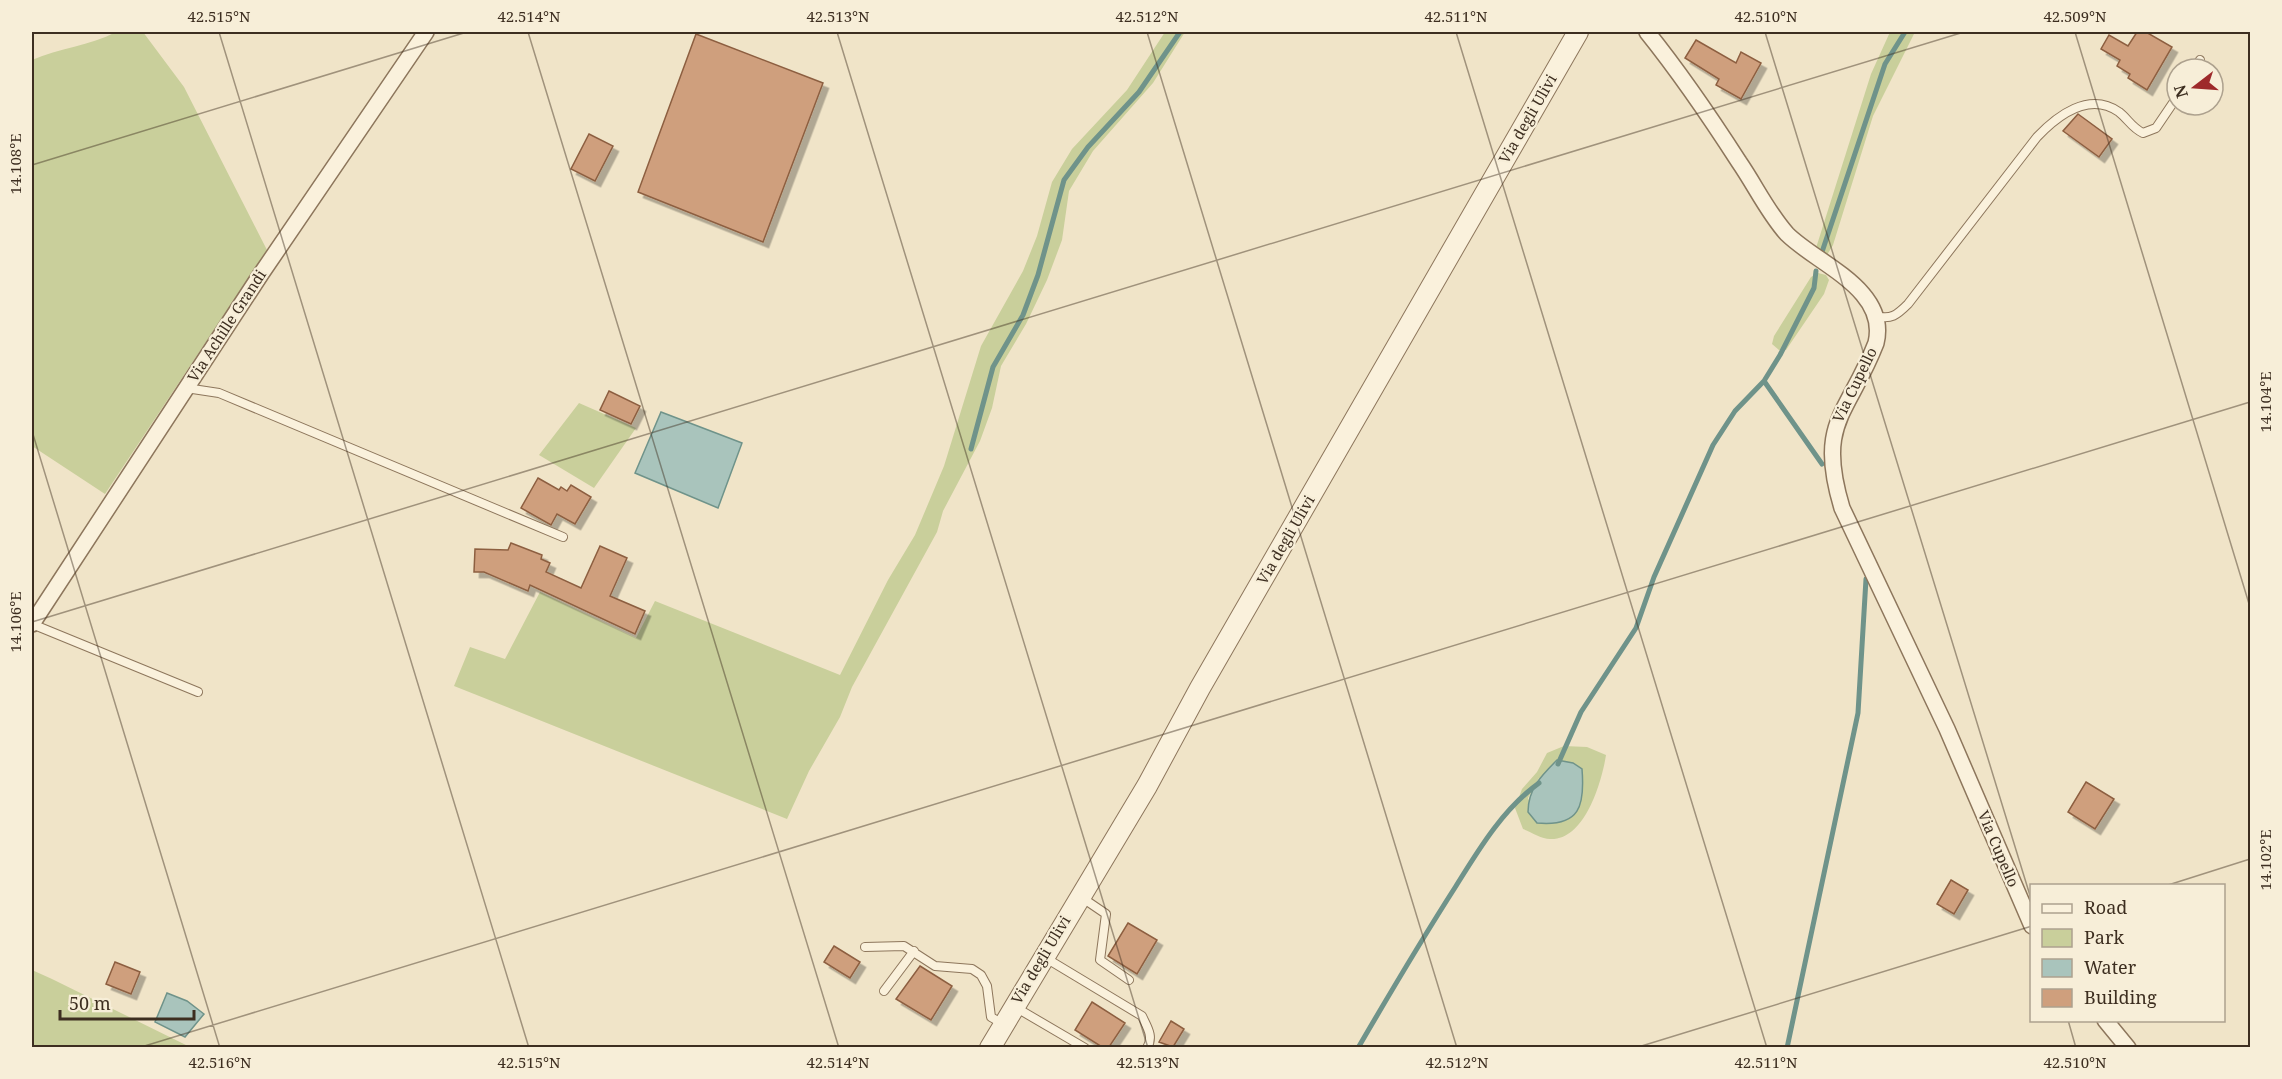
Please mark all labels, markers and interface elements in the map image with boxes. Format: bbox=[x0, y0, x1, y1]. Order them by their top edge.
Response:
text: 42.515°N bbox=[187, 6, 251, 26]
text: 42.514°N bbox=[497, 6, 561, 26]
text: 42.513°N bbox=[806, 6, 870, 26]
text: 42.512°N bbox=[1115, 6, 1179, 26]
text: 42.511°N bbox=[1424, 6, 1488, 26]
text: 42.510°N bbox=[1734, 6, 1798, 26]
text: 42.509°N bbox=[2043, 6, 2107, 26]
north arrow bbox=[2165, 57, 2225, 117]
street label: Via degli Ulivi bbox=[1494, 70, 1561, 167]
text: N bbox=[2168, 82, 2193, 101]
text: 14.108°E bbox=[5, 133, 25, 195]
street label: Via Achille Grandi bbox=[182, 265, 270, 385]
street label: Via Cupello bbox=[1827, 344, 1881, 425]
text: 14.104°E bbox=[2255, 371, 2275, 433]
street label: Via degli Ulivi bbox=[1252, 491, 1319, 588]
text: 14.106°E bbox=[5, 591, 25, 653]
street label: Via Cupello bbox=[1974, 807, 2024, 890]
text: 14.102°E bbox=[2255, 829, 2275, 891]
legend bbox=[2030, 884, 2225, 1022]
text: Road bbox=[2084, 895, 2127, 919]
street label: Via degli Ulivi bbox=[1006, 911, 1074, 1007]
text: Park bbox=[2084, 925, 2124, 949]
text: Water bbox=[2084, 955, 2137, 979]
scale bar bbox=[60, 983, 194, 1021]
text: Building bbox=[2084, 985, 2157, 1009]
text: 50 m bbox=[69, 991, 111, 1015]
text: 42.516°N bbox=[188, 1052, 252, 1072]
text: 42.515°N bbox=[497, 1052, 561, 1072]
text: 42.514°N bbox=[806, 1052, 870, 1072]
text: 42.513°N bbox=[1116, 1052, 1180, 1072]
text: 42.512°N bbox=[1425, 1052, 1489, 1072]
text: 42.511°N bbox=[1734, 1052, 1798, 1072]
text: 42.510°N bbox=[2043, 1052, 2107, 1072]

